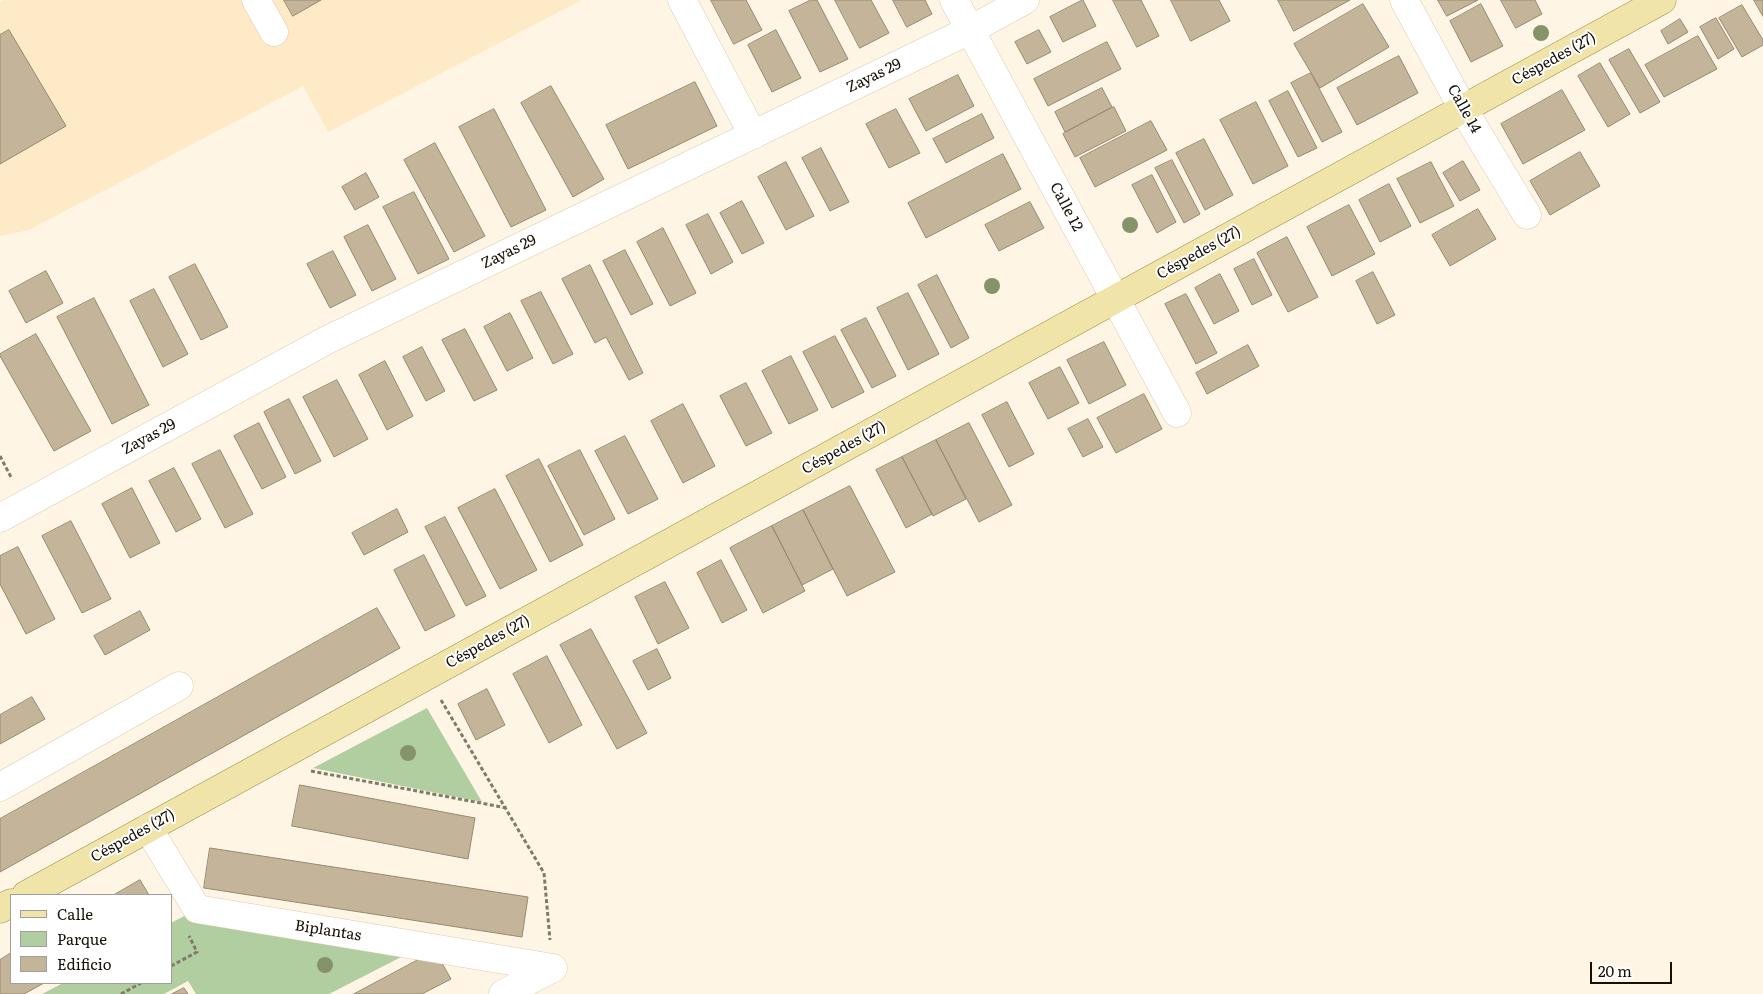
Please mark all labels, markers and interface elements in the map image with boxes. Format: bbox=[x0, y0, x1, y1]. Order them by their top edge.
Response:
street label: Céspedes (27) bbox=[1509, 29, 1599, 89]
street label: Zayas 29 bbox=[844, 55, 904, 97]
street label: Calle 14 bbox=[1443, 82, 1485, 136]
street label: Calle 12 bbox=[1046, 179, 1086, 235]
street label: Céspedes (27) bbox=[1154, 223, 1244, 283]
street label: Zayas 29 bbox=[479, 231, 539, 273]
street label: Zayas 29 bbox=[119, 415, 179, 459]
street label: Céspedes (27) bbox=[799, 418, 889, 478]
street label: Céspedes (27) bbox=[443, 612, 533, 672]
street label: Céspedes (27) bbox=[88, 806, 178, 866]
legend bbox=[10, 894, 172, 984]
text: Calle bbox=[57, 902, 93, 925]
street label: Biplantas bbox=[294, 917, 362, 945]
text: Parque bbox=[57, 927, 107, 950]
text: Edificio bbox=[57, 952, 112, 975]
scale bar bbox=[1593, 952, 1676, 984]
text: 20 m bbox=[1598, 959, 1632, 982]

